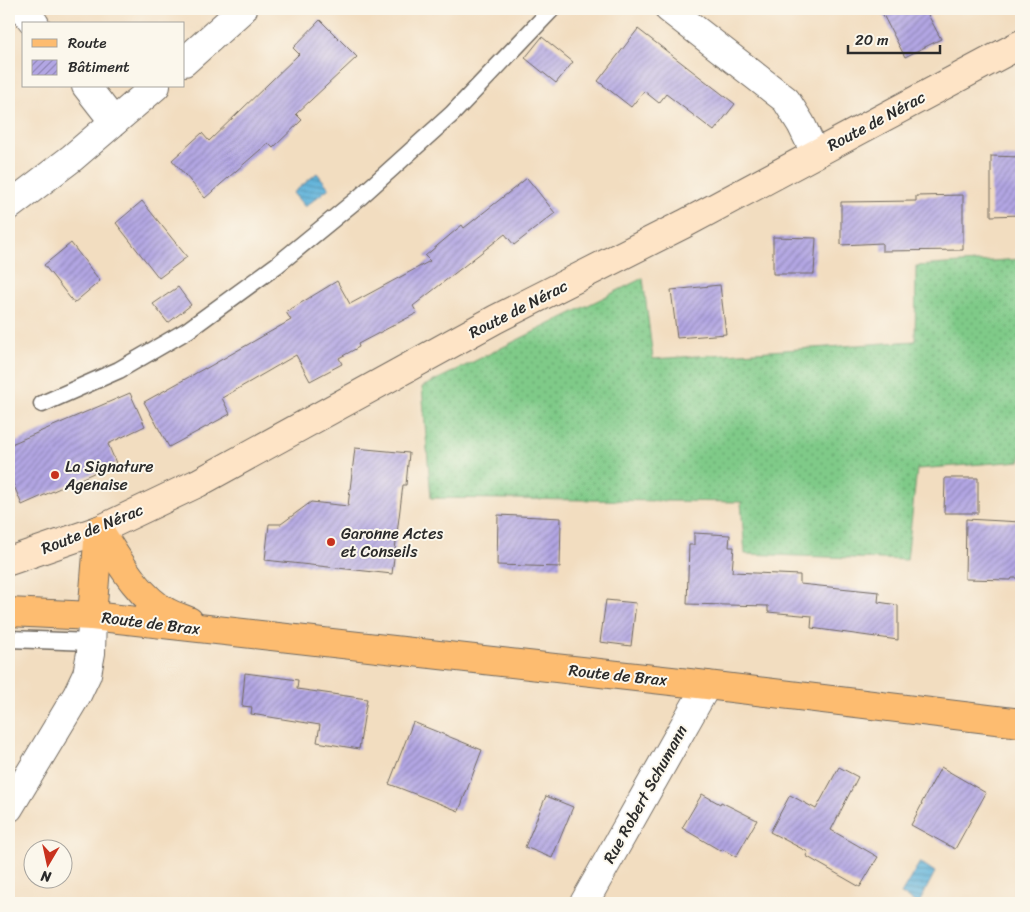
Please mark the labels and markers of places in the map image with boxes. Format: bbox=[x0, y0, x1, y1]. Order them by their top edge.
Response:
place label: La Signature Agenaise bbox=[64, 452, 154, 499]
marker: La Signature Agenaise bbox=[49, 469, 61, 481]
place label: Garonne Actes et Conseils bbox=[341, 519, 444, 566]
marker: Garonne Actes et Conseils bbox=[325, 536, 337, 548]

